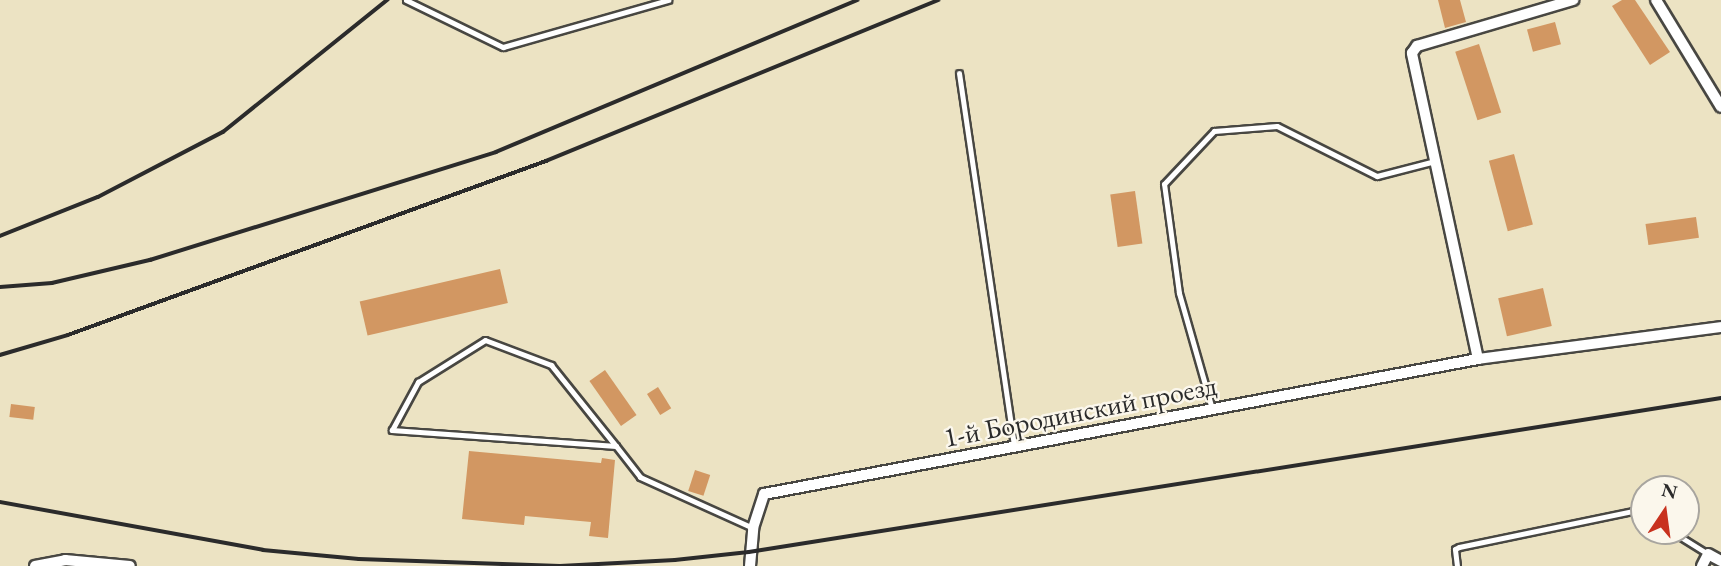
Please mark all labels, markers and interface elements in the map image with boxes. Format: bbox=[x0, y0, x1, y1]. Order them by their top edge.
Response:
street label: 1-й Бородинский проезд bbox=[941, 368, 1219, 454]
north arrow bbox=[1630, 475, 1700, 545]
text: N bbox=[1659, 477, 1680, 505]

